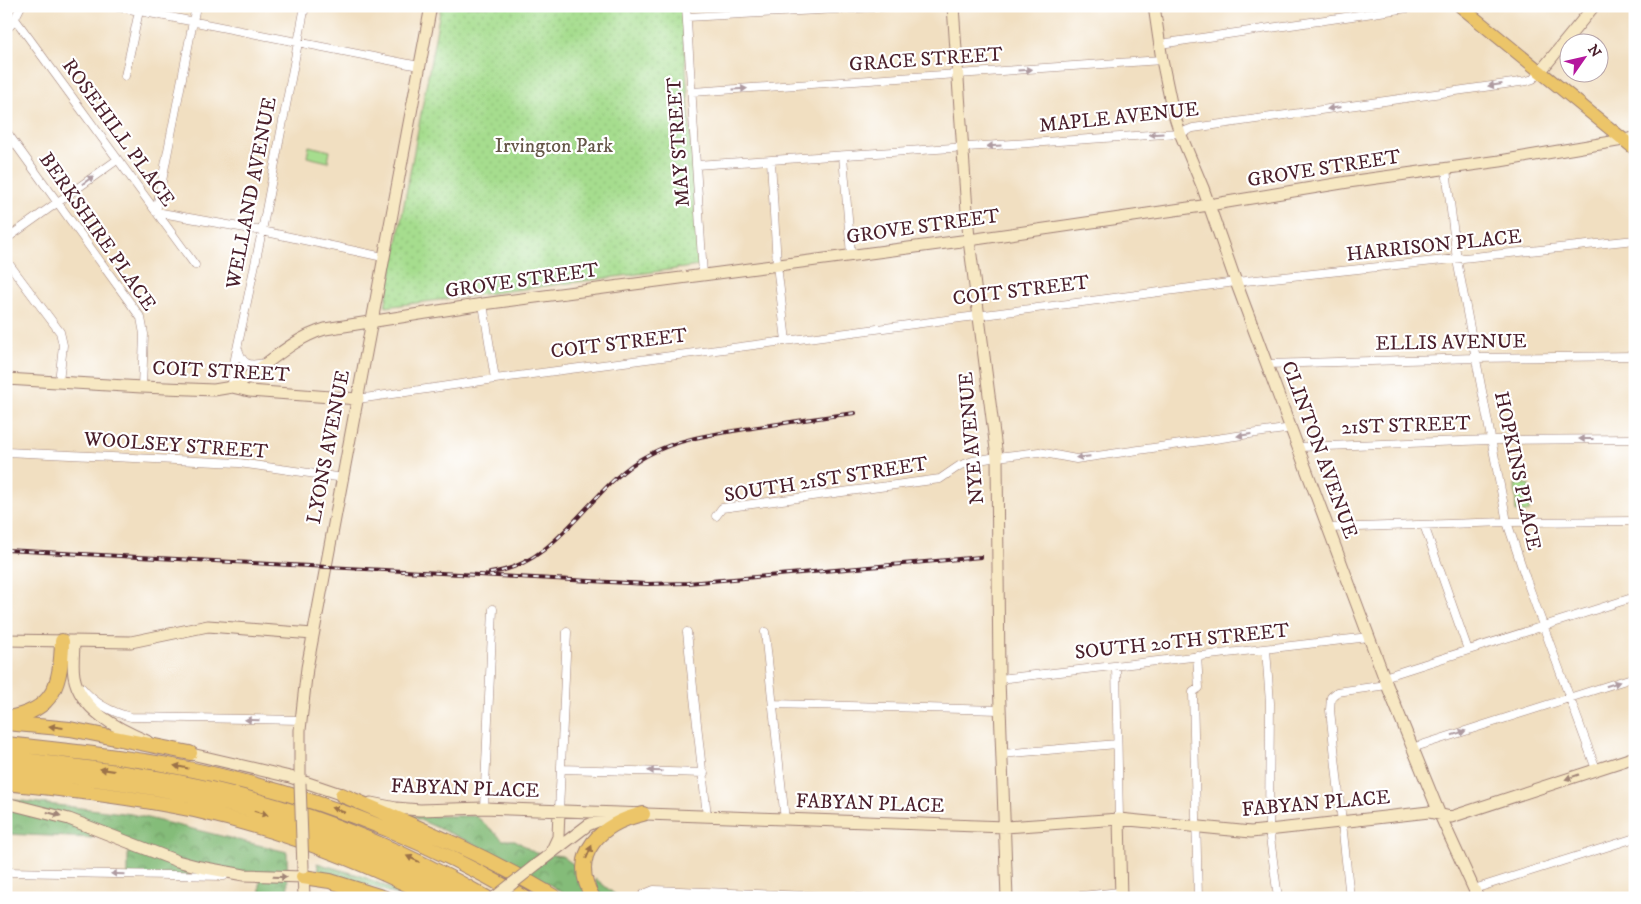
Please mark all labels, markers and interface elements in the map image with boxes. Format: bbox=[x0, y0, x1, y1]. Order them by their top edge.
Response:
north arrow bbox=[1558, 32, 1608, 82]
text: N bbox=[1583, 41, 1605, 62]
street label: GRACE STREET bbox=[848, 42, 1004, 78]
street label: ROSEHILL PLACE bbox=[56, 54, 180, 212]
one-way arrow bbox=[1017, 66, 1033, 74]
street label: MAY STREET bbox=[662, 76, 696, 208]
one-way arrow bbox=[1487, 82, 1503, 90]
one-way arrow bbox=[733, 84, 749, 92]
street label: WELLAND AVENUE bbox=[221, 95, 283, 292]
street label: MAPLE AVENUE bbox=[1038, 97, 1200, 139]
one-way arrow bbox=[1326, 105, 1342, 113]
one-way arrow bbox=[1148, 131, 1164, 139]
park label: Irvington Park bbox=[495, 134, 613, 159]
one-way arrow bbox=[986, 142, 1002, 150]
street label: GROVE STREET bbox=[1246, 145, 1402, 193]
street label: BERKSHIRE PLACE bbox=[33, 148, 161, 316]
one-way arrow bbox=[81, 175, 95, 185]
street label: GROVE STREET bbox=[845, 204, 1001, 250]
street label: HARRISON PLACE bbox=[1345, 224, 1523, 268]
street label: GROVE STREET bbox=[444, 258, 600, 304]
street label: COIT STREET bbox=[951, 270, 1091, 312]
street label: COIT STREET bbox=[549, 323, 689, 365]
street label: ELLIS AVENUE bbox=[1375, 329, 1527, 357]
street label: COIT STREET bbox=[152, 356, 290, 388]
street label: CLINTON AVENUE bbox=[1275, 358, 1363, 542]
street label: LYONS AVENUE bbox=[302, 368, 356, 526]
street label: NYE AVENUE bbox=[954, 371, 990, 505]
street label: HOPKINS PLACE bbox=[1488, 389, 1546, 553]
street label: 21ST STREET bbox=[1341, 411, 1471, 441]
street label: WOOLSEY STREET bbox=[82, 427, 269, 465]
one-way arrow bbox=[1235, 431, 1251, 439]
one-way arrow bbox=[1578, 435, 1594, 443]
street label: SOUTH 21ST STREET bbox=[722, 452, 930, 508]
one-way arrow bbox=[1074, 453, 1090, 461]
street label: SOUTH 20TH STREET bbox=[1074, 618, 1290, 666]
one-way arrow bbox=[1606, 679, 1621, 687]
one-way arrow bbox=[244, 715, 260, 723]
one-way arrow bbox=[47, 723, 63, 731]
one-way arrow bbox=[1451, 729, 1466, 736]
one-way arrow bbox=[173, 763, 189, 771]
one-way arrow bbox=[99, 766, 115, 774]
one-way arrow bbox=[647, 767, 663, 775]
street label: FABYAN PLACE bbox=[390, 774, 540, 804]
one-way arrow bbox=[1564, 774, 1579, 781]
street label: FABYAN PLACE bbox=[1241, 785, 1391, 823]
street label: FABYAN PLACE bbox=[795, 789, 945, 819]
one-way arrow bbox=[330, 806, 345, 814]
one-way arrow bbox=[253, 810, 268, 818]
one-way arrow bbox=[46, 811, 61, 819]
one-way arrow bbox=[585, 845, 593, 859]
one-way arrow bbox=[406, 855, 420, 863]
one-way arrow bbox=[110, 870, 126, 878]
one-way arrow bbox=[272, 873, 288, 881]

